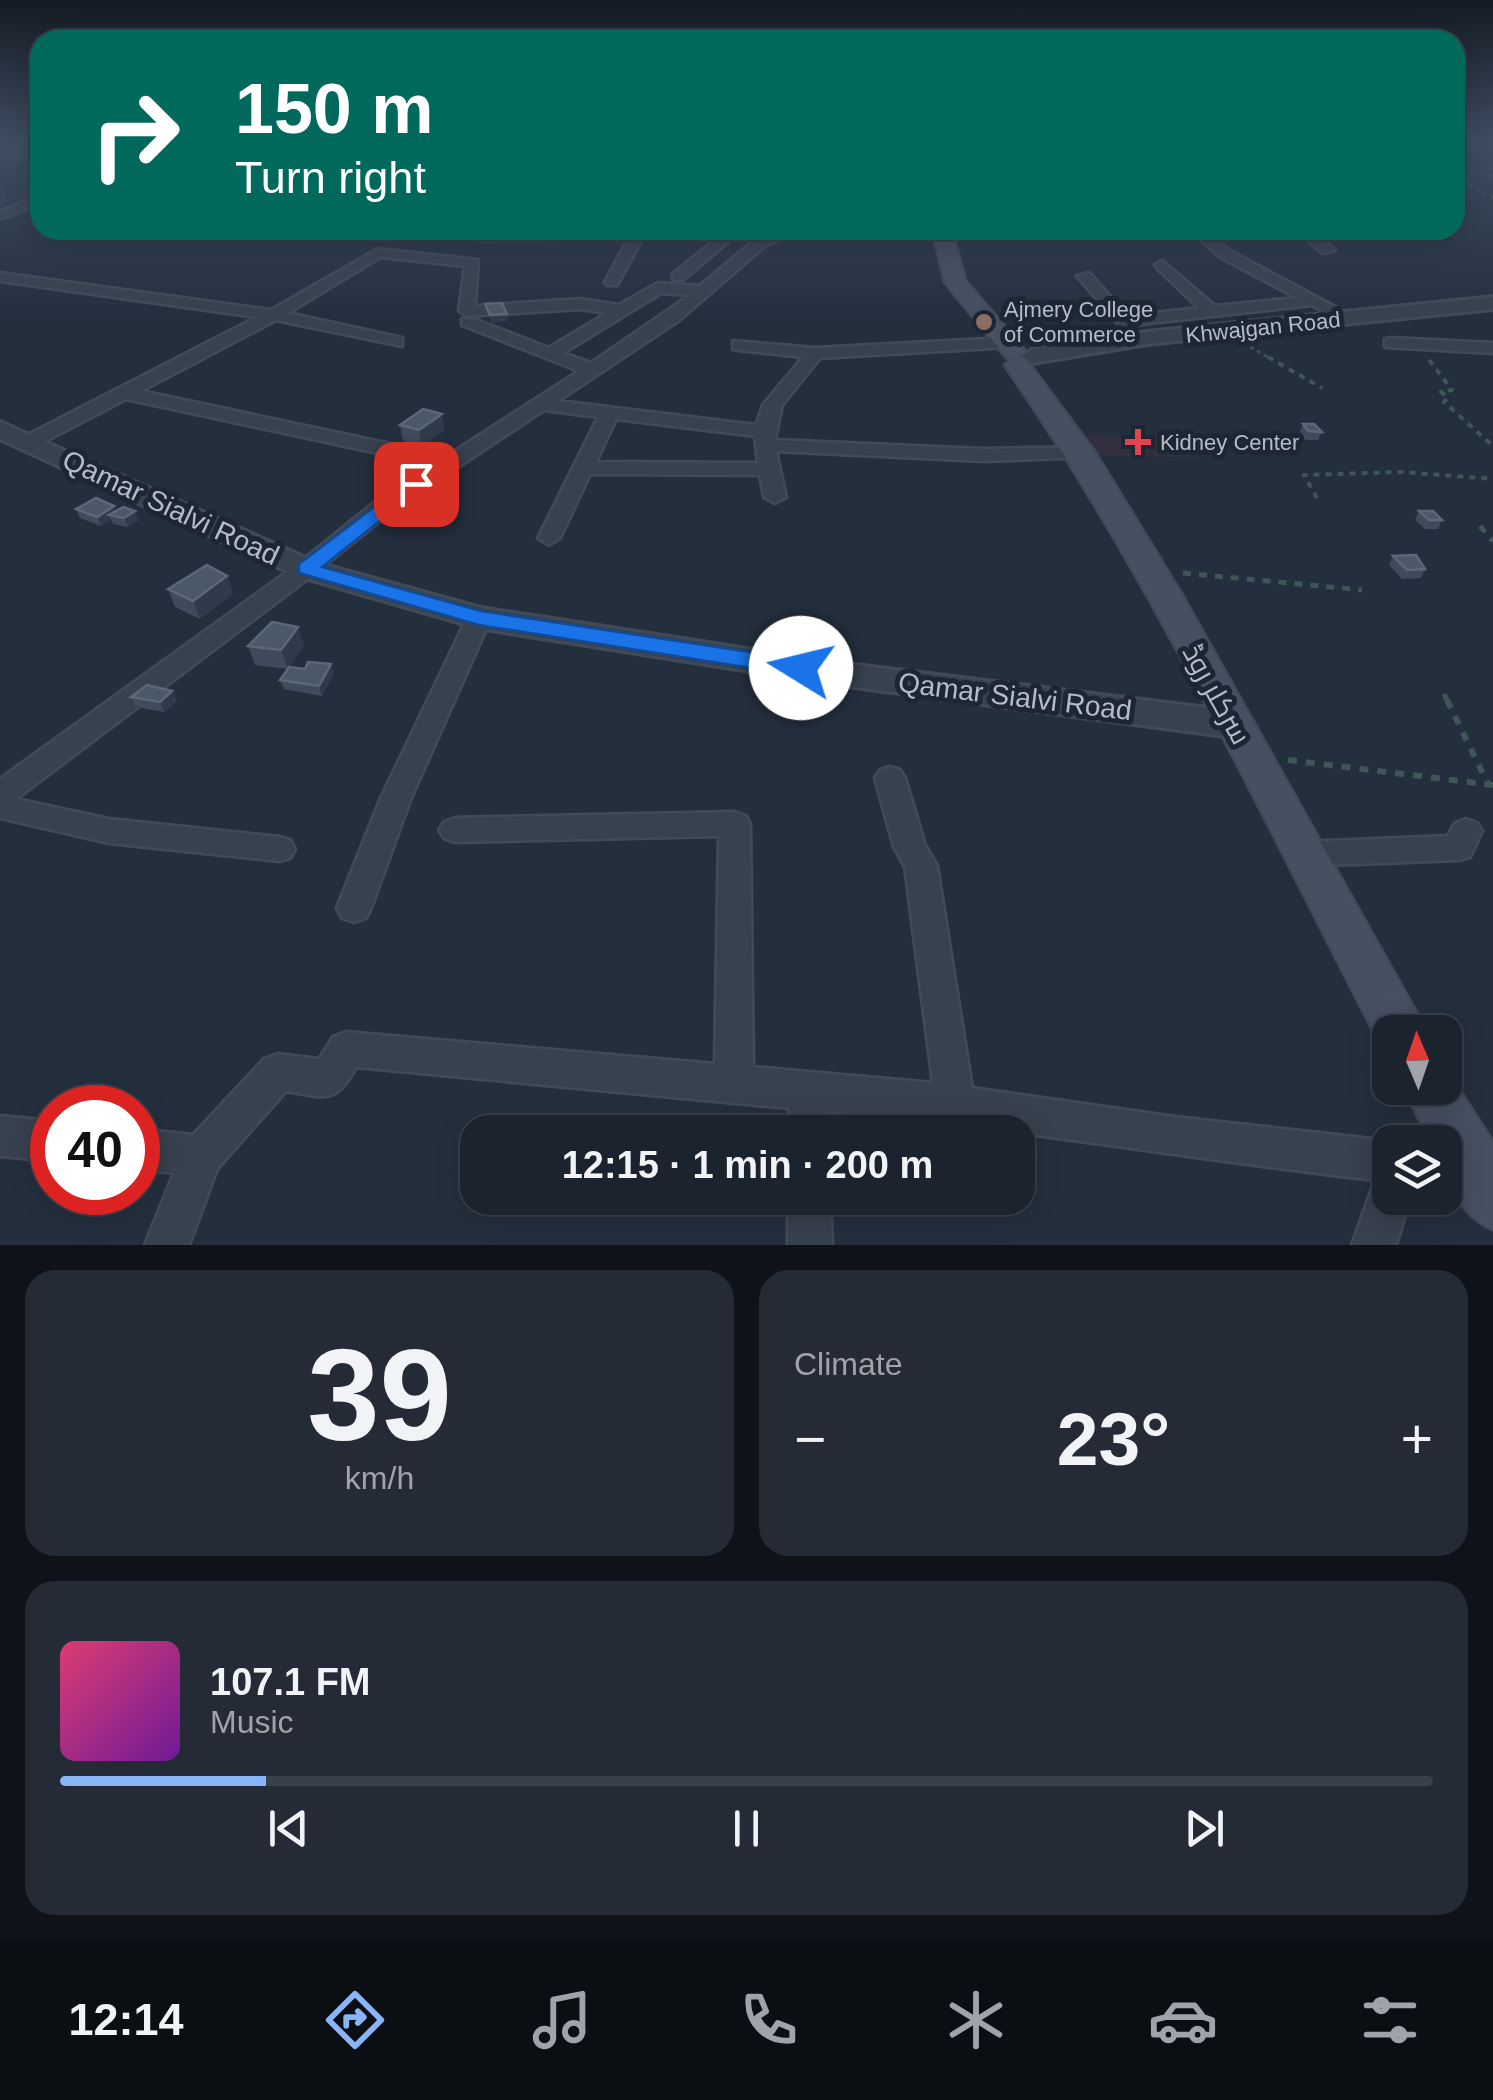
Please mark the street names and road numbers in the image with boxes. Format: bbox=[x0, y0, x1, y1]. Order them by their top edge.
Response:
street label: Khwajgan Road bbox=[1184, 307, 1342, 348]
street label: Qamar Sialvi Road bbox=[58, 444, 284, 571]
street label: سرکلر روڈ bbox=[1176, 639, 1257, 750]
street label: Qamar Sialvi Road bbox=[896, 667, 1133, 726]

